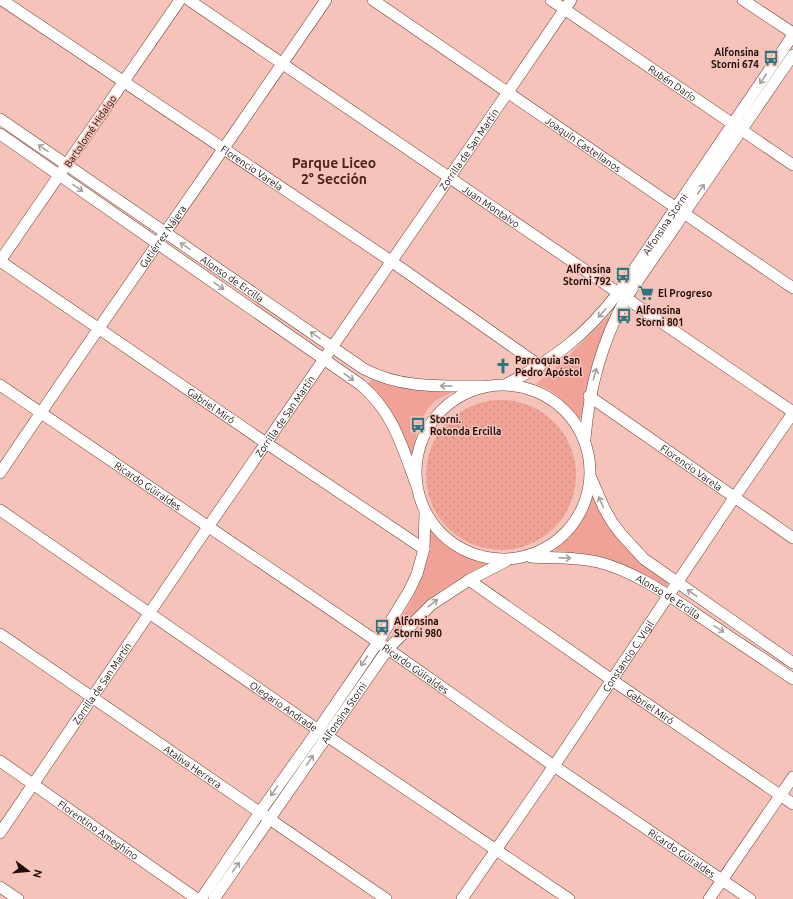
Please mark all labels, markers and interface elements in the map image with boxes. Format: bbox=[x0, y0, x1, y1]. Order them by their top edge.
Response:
place label: Alfonsina Storni 674 bbox=[711, 47, 759, 70]
bus stop icon: Alfonsina Storni 674 bbox=[762, 49, 780, 67]
street label: Rubén Darío bbox=[646, 63, 698, 104]
one-way arrow bbox=[759, 74, 767, 85]
street label: Bartolomé Hidalgo bbox=[62, 93, 119, 169]
street label: Zorrilla de San Martín bbox=[437, 107, 501, 192]
street label: Joaquín Castellanos bbox=[543, 115, 623, 174]
street label: Florencio Varela bbox=[219, 143, 285, 193]
one-way arrow bbox=[38, 144, 49, 152]
district label: Parque Liceo 2° Sección bbox=[292, 155, 376, 187]
street label: Juan Montalvo bbox=[461, 183, 522, 230]
one-way arrow bbox=[72, 184, 83, 192]
one-way arrow bbox=[697, 184, 705, 195]
street label: Alfonsina Storni bbox=[641, 192, 690, 257]
street label: Gutiérrez Nájera bbox=[137, 203, 188, 270]
one-way arrow bbox=[179, 242, 190, 250]
street label: Alonso de Ercilla bbox=[199, 254, 266, 304]
place label: Alfonsina Storni 792 bbox=[563, 264, 611, 287]
bus stop icon: Alfonsina Storni 792 bbox=[614, 266, 632, 284]
one-way arrow bbox=[213, 282, 224, 290]
supermarket icon: El Progreso bbox=[637, 284, 655, 302]
place label: El Progreso bbox=[658, 288, 712, 299]
place label: Alfonsina Storni 801 bbox=[636, 305, 684, 328]
bus stop icon: Alfonsina Storni 801 bbox=[615, 307, 633, 325]
one-way arrow bbox=[597, 308, 607, 318]
one-way arrow bbox=[310, 331, 321, 339]
place label: Parroquia San Pedro Apóstol bbox=[515, 355, 582, 378]
church icon: Parroquia San Pedro Apóstol bbox=[494, 357, 512, 375]
one-way arrow bbox=[592, 367, 599, 380]
one-way arrow bbox=[343, 373, 354, 381]
street label: Zorrilla de San Martín bbox=[253, 374, 317, 459]
one-way arrow bbox=[440, 382, 453, 390]
street label: Gabriel Miró bbox=[185, 386, 237, 426]
place label: Storni. Rotonda Ercilla bbox=[430, 414, 501, 437]
bus stop icon: Storni. Rotonda Ercilla bbox=[409, 416, 427, 434]
street label: Florencio Varela bbox=[658, 443, 724, 493]
street label: Ricardo Güiraldes bbox=[112, 459, 183, 513]
one-way arrow bbox=[597, 497, 605, 509]
one-way arrow bbox=[558, 555, 571, 562]
street label: Alonso de Ercilla bbox=[634, 573, 702, 621]
one-way arrow bbox=[687, 589, 698, 597]
one-way arrow bbox=[428, 599, 439, 608]
place label: Alfonsina Storni 980 bbox=[394, 616, 442, 639]
bus stop icon: Alfonsina Storni 980 bbox=[373, 618, 391, 636]
street label: Constancio C. Vigil bbox=[600, 619, 656, 694]
one-way arrow bbox=[713, 625, 724, 633]
street label: Zorrilla de San Martín bbox=[71, 641, 134, 726]
street label: Ricardo Güiraldes bbox=[380, 642, 450, 696]
one-way arrow bbox=[360, 656, 369, 667]
street label: Olegario Andrade bbox=[248, 679, 319, 734]
street label: Alfonsina Storni bbox=[319, 680, 369, 745]
street label: Gabriel Miró bbox=[624, 687, 676, 727]
street label: Ataliva Herrera bbox=[162, 743, 224, 790]
one-way arrow bbox=[306, 755, 314, 766]
one-way arrow bbox=[270, 785, 278, 796]
street label: Florentino Ameghino bbox=[56, 798, 140, 862]
street label: Ricardo Güiraldes bbox=[646, 827, 717, 880]
north arrow bbox=[8, 851, 48, 891]
one-way arrow bbox=[232, 862, 240, 873]
text: N bbox=[31, 868, 45, 879]

